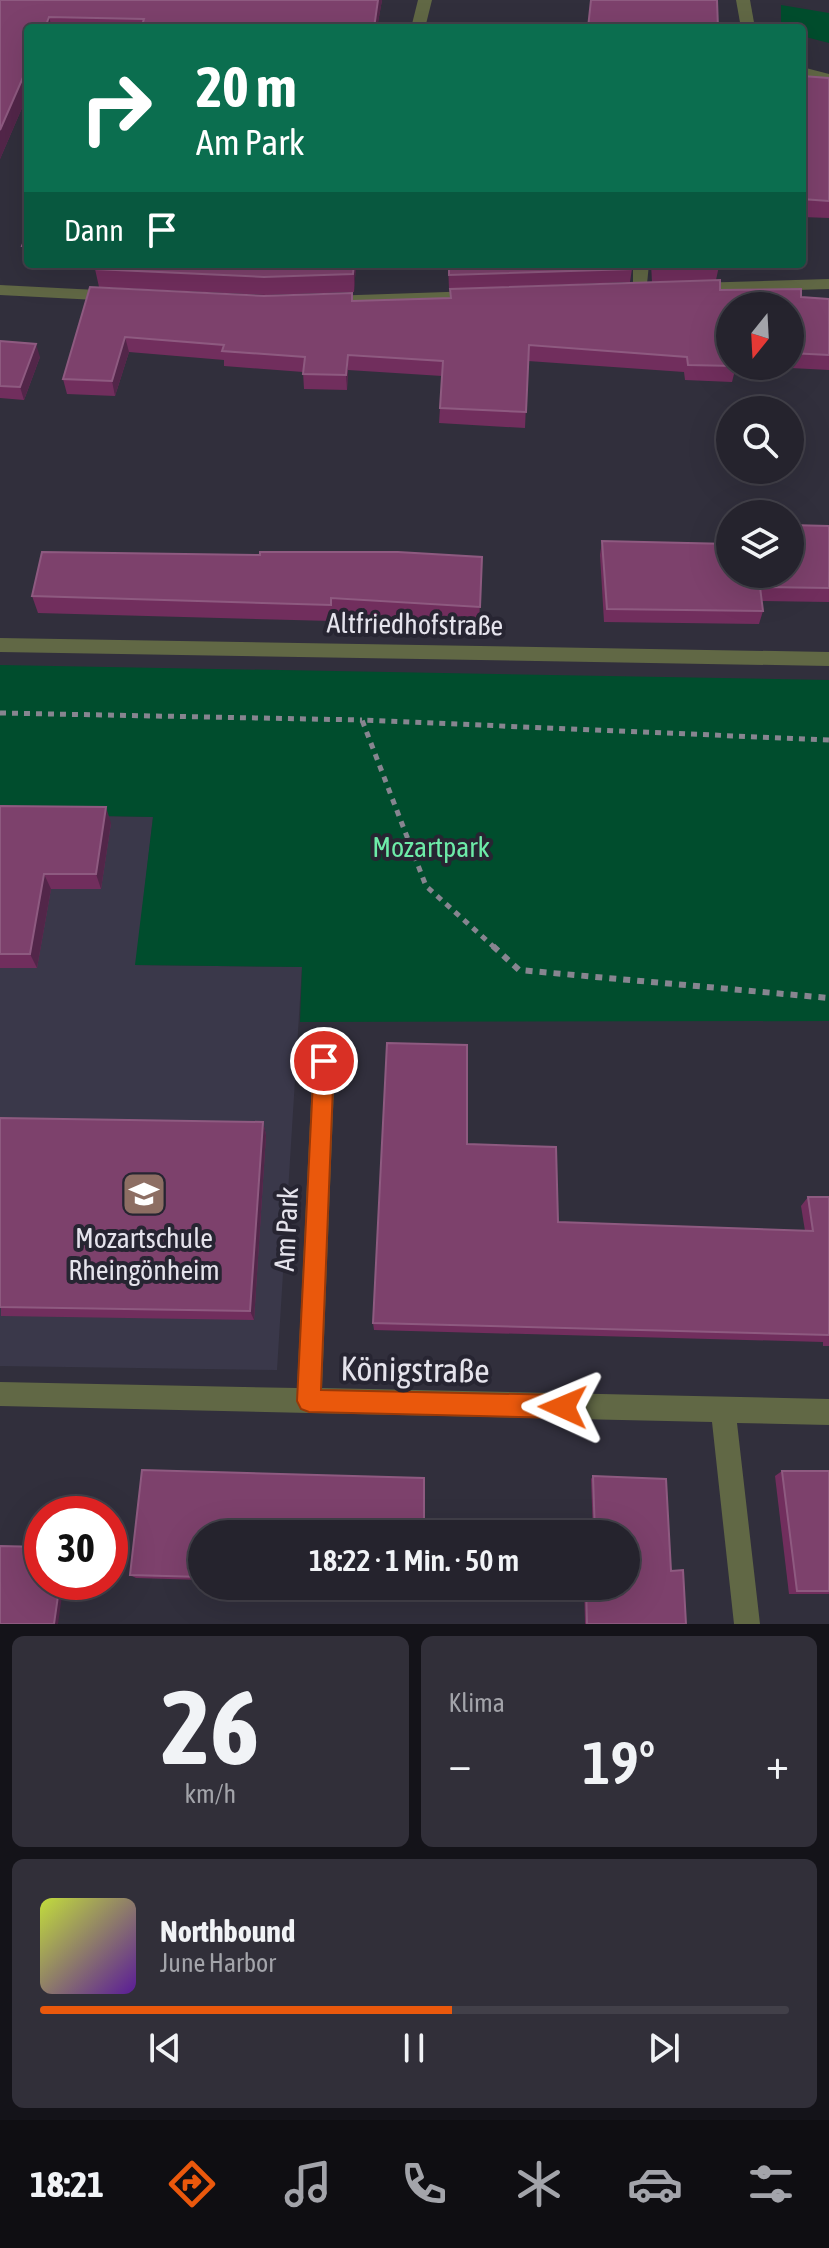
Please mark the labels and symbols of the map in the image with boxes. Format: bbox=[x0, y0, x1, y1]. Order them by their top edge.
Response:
north arrow bbox=[716, 292, 804, 380]
street label: Altfriedhofstraße bbox=[326, 606, 504, 642]
park label: Mozartpark bbox=[372, 831, 490, 863]
pin bbox=[290, 1027, 358, 1095]
school or university icon: Mozartschule Rheingönheim bbox=[120, 1170, 168, 1218]
street label: Am Park bbox=[268, 1186, 304, 1272]
place label: Mozartschule Rheingönheim bbox=[68, 1222, 220, 1286]
street label: Königstraße bbox=[340, 1348, 490, 1390]
position arrow bbox=[521, 1365, 605, 1449]
speed limit sign: 30 bbox=[24, 1496, 128, 1600]

